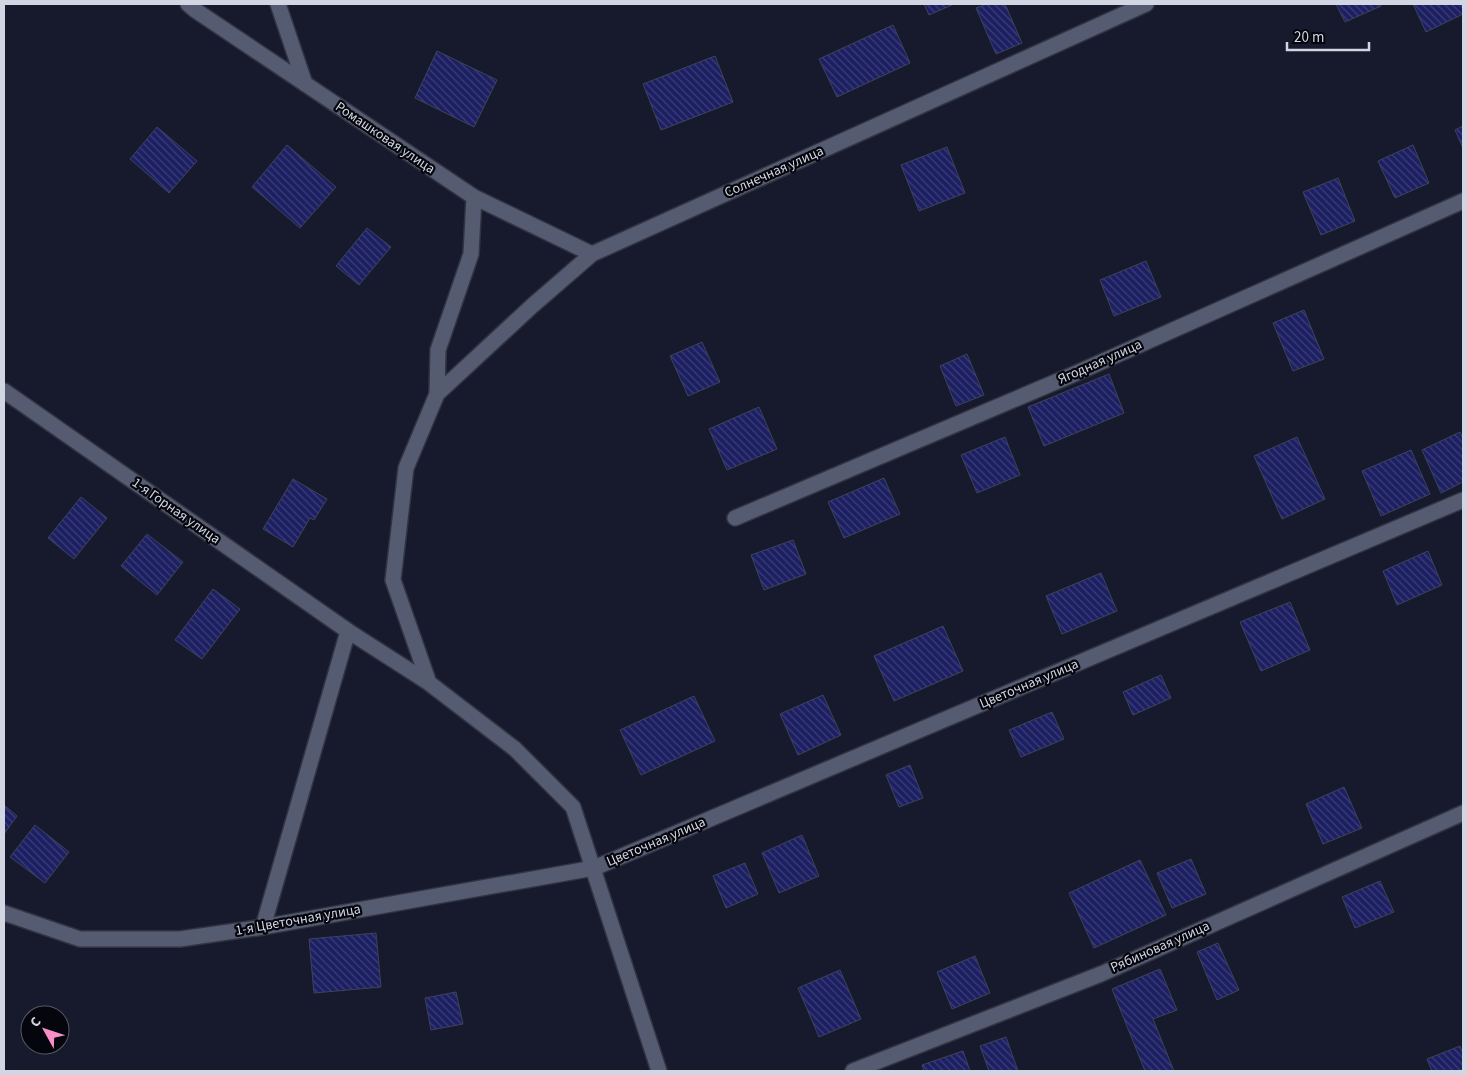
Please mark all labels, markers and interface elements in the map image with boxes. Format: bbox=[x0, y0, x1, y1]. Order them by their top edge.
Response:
scale bar bbox=[1287, 20, 1370, 52]
text: 20 m bbox=[1294, 27, 1324, 48]
street label: Ромашковая улица bbox=[331, 97, 439, 179]
street label: Солнечная улица bbox=[721, 141, 827, 203]
street label: Ягодная улица bbox=[1055, 335, 1145, 389]
street label: 1-я Горная улица bbox=[128, 473, 224, 549]
street label: Цветочная улица bbox=[976, 654, 1082, 714]
street label: Цветочная улица bbox=[603, 812, 709, 872]
street label: 1-я Цветочная улица bbox=[234, 899, 362, 941]
street label: Рябиновая улица bbox=[1107, 916, 1213, 978]
north arrow bbox=[20, 1005, 70, 1055]
text: С bbox=[26, 1013, 46, 1032]

